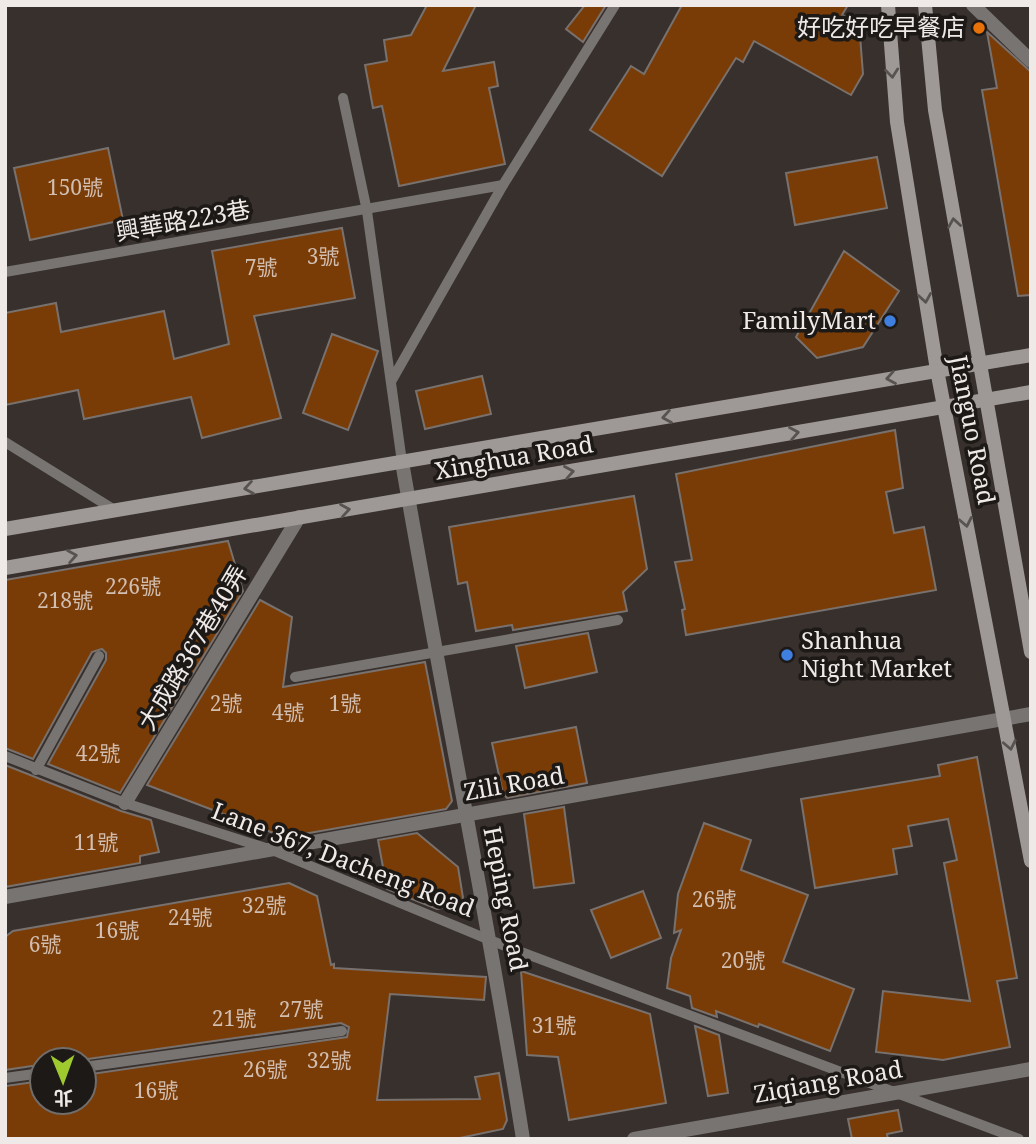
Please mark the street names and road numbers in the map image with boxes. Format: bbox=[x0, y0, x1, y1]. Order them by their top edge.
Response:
street label: 興華路223巷 bbox=[113, 191, 253, 248]
street label: Jianguo Road bbox=[943, 351, 1004, 507]
street label: Xinghua Road bbox=[432, 426, 596, 487]
street label: 大成路367巷40弄 bbox=[129, 559, 254, 736]
street label: Zili Road bbox=[461, 757, 567, 808]
street label: Lane 367, Dacheng Road bbox=[207, 793, 480, 924]
street label: Heping Road bbox=[476, 824, 537, 974]
street label: Ziqiang Road bbox=[751, 1051, 905, 1110]

